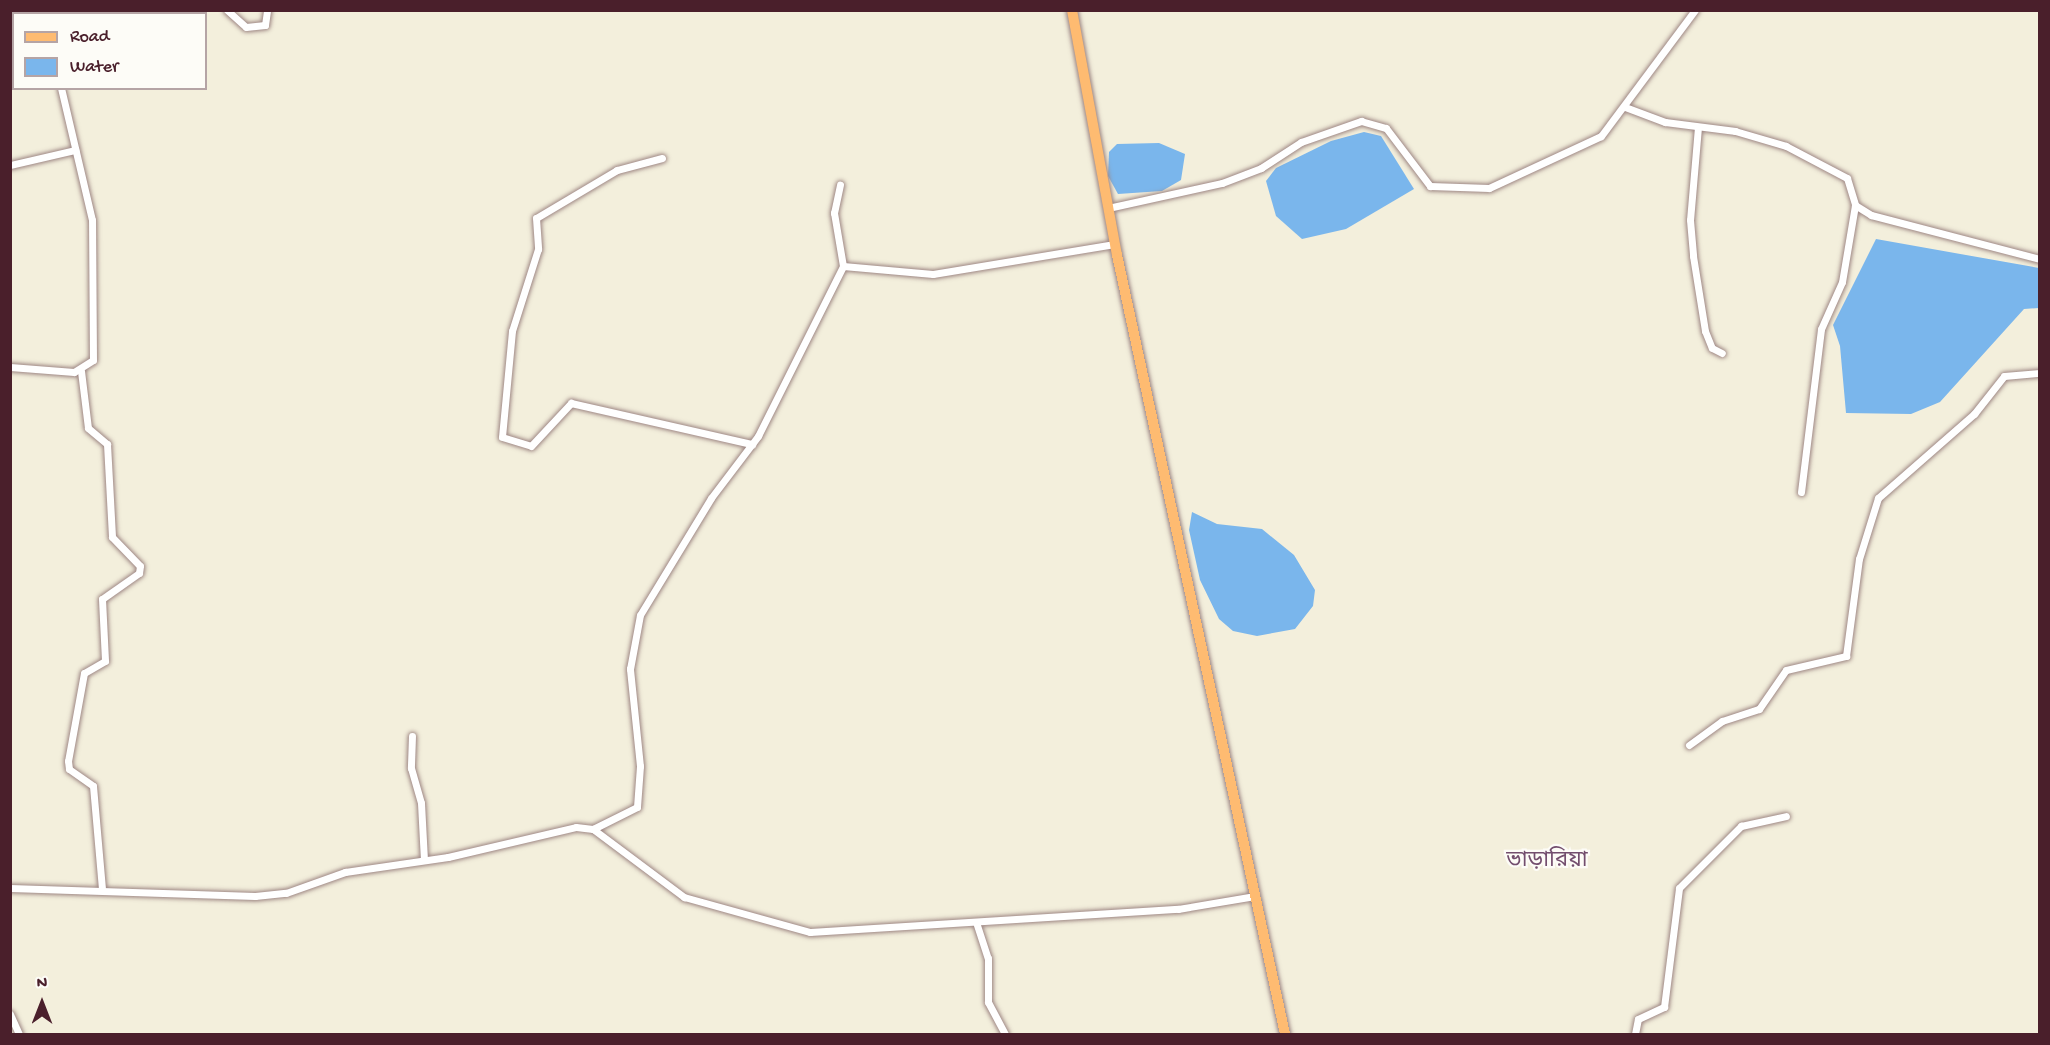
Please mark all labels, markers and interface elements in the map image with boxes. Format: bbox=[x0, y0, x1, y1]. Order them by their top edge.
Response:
legend bbox=[12, 12, 207, 90]
text: Road bbox=[70, 27, 109, 48]
text: Water bbox=[70, 57, 118, 78]
district label: ভাড়ারিয়া bbox=[1506, 850, 1588, 876]
north arrow bbox=[12, 973, 72, 1033]
text: N bbox=[37, 975, 47, 994]

